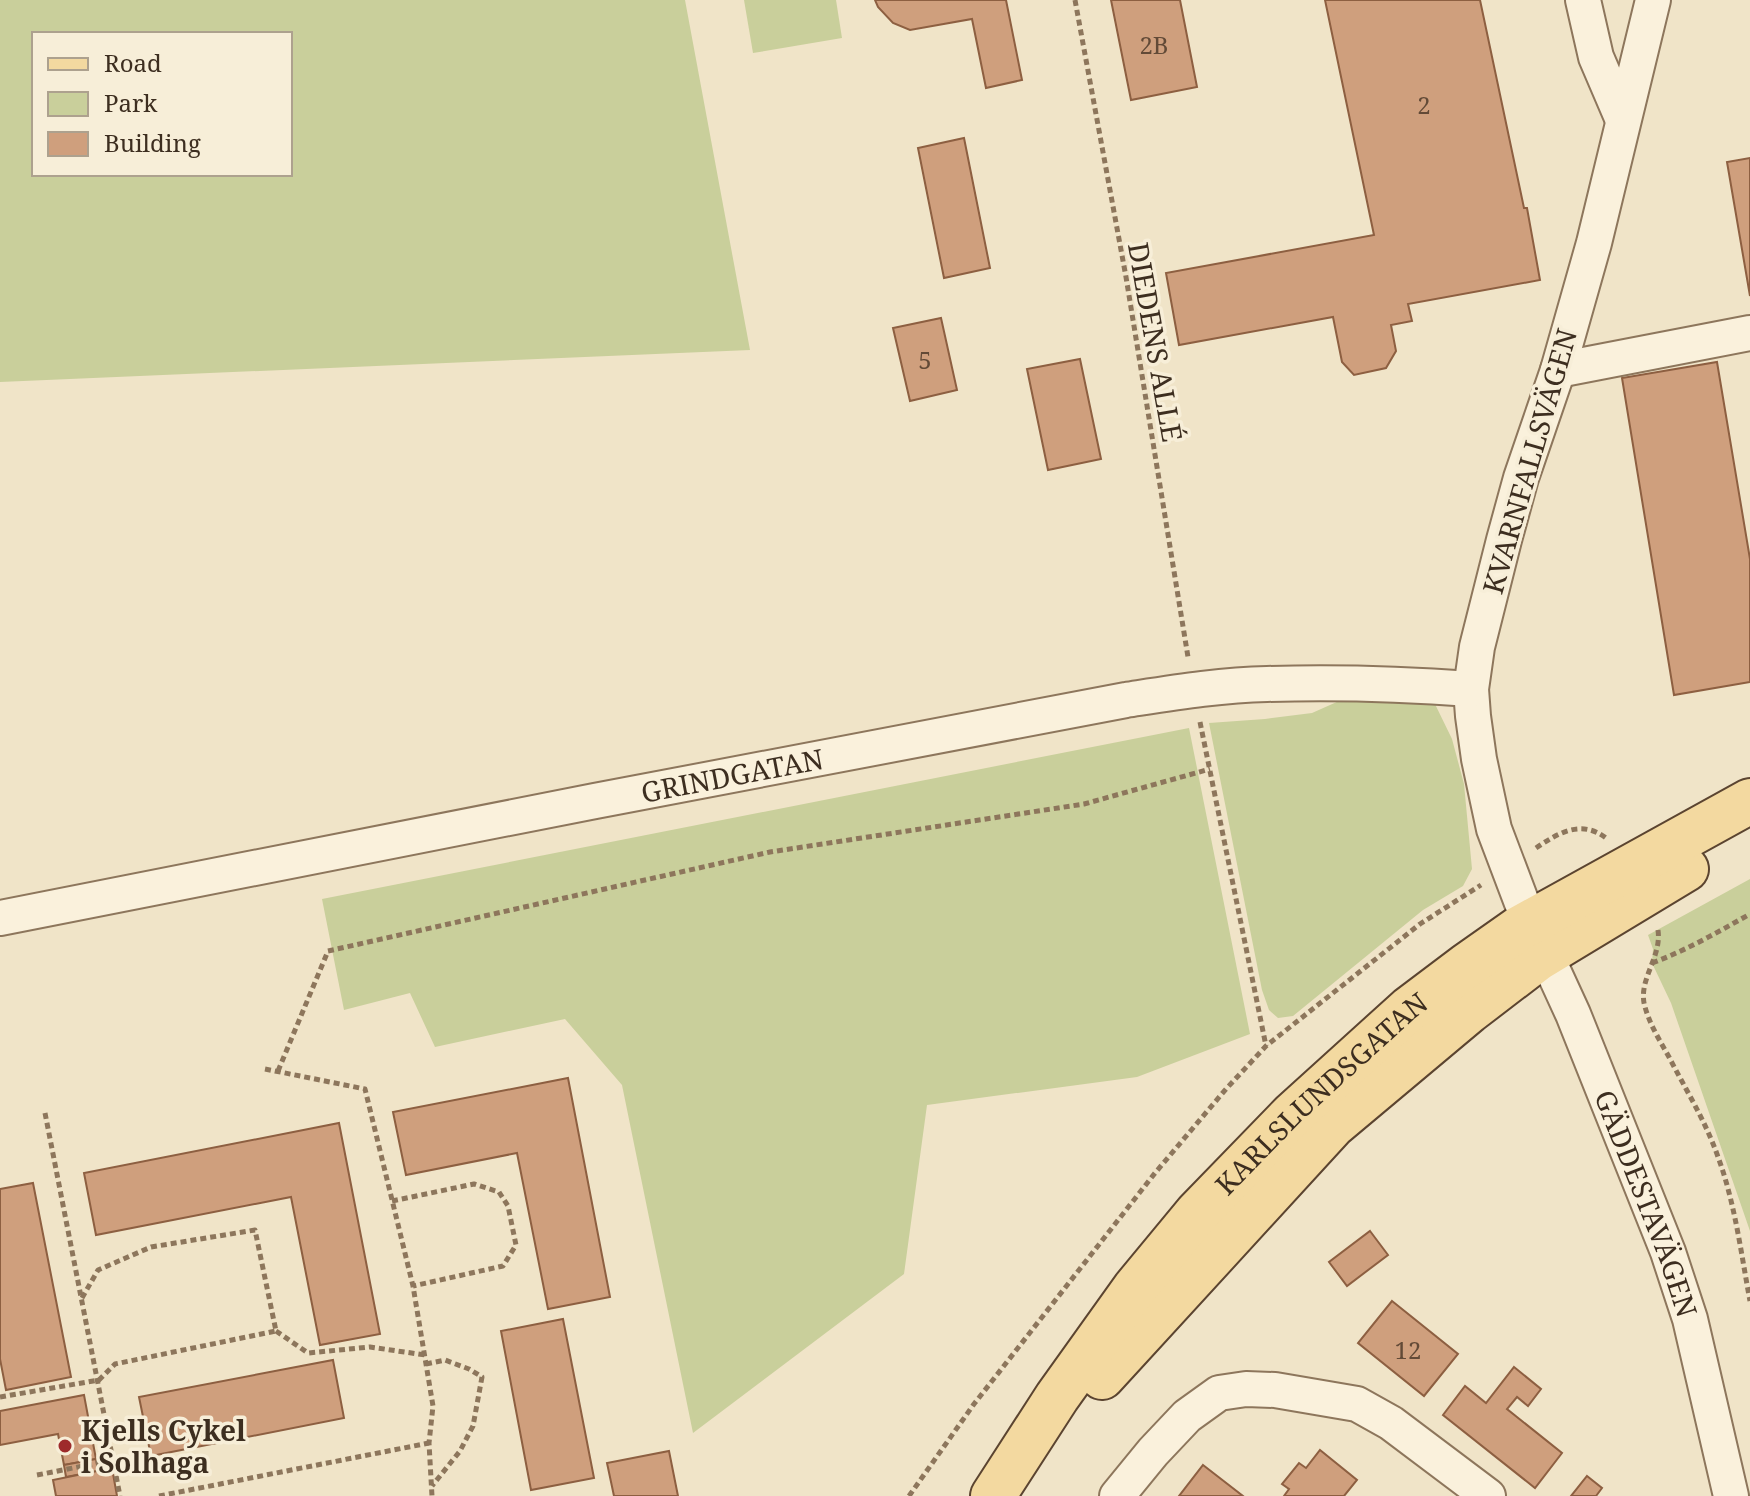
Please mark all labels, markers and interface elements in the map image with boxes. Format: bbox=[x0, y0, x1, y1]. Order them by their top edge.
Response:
house number: 2B bbox=[1139, 28, 1169, 61]
legend bbox=[32, 32, 292, 176]
text: Road bbox=[104, 46, 162, 79]
text: Park bbox=[104, 86, 158, 119]
house number: 2 bbox=[1417, 88, 1431, 121]
text: Building bbox=[104, 126, 201, 159]
street label: DIEDENS ALLÉ bbox=[1120, 239, 1192, 445]
street label: KVARNFALLSVÄGEN bbox=[1473, 324, 1585, 598]
house number: 5 bbox=[918, 343, 932, 376]
street label: GRINDGATAN bbox=[638, 739, 827, 811]
street label: KARLSLUNDSGATAN bbox=[1206, 983, 1435, 1203]
street label: GÄDDESTAVÄGEN bbox=[1586, 1084, 1707, 1322]
house number: 12 bbox=[1395, 1333, 1421, 1366]
place label: Kjells Cykel i Solhaga bbox=[81, 1411, 246, 1481]
marker: Kjells Cykel i Solhaga bbox=[56, 1437, 74, 1455]

